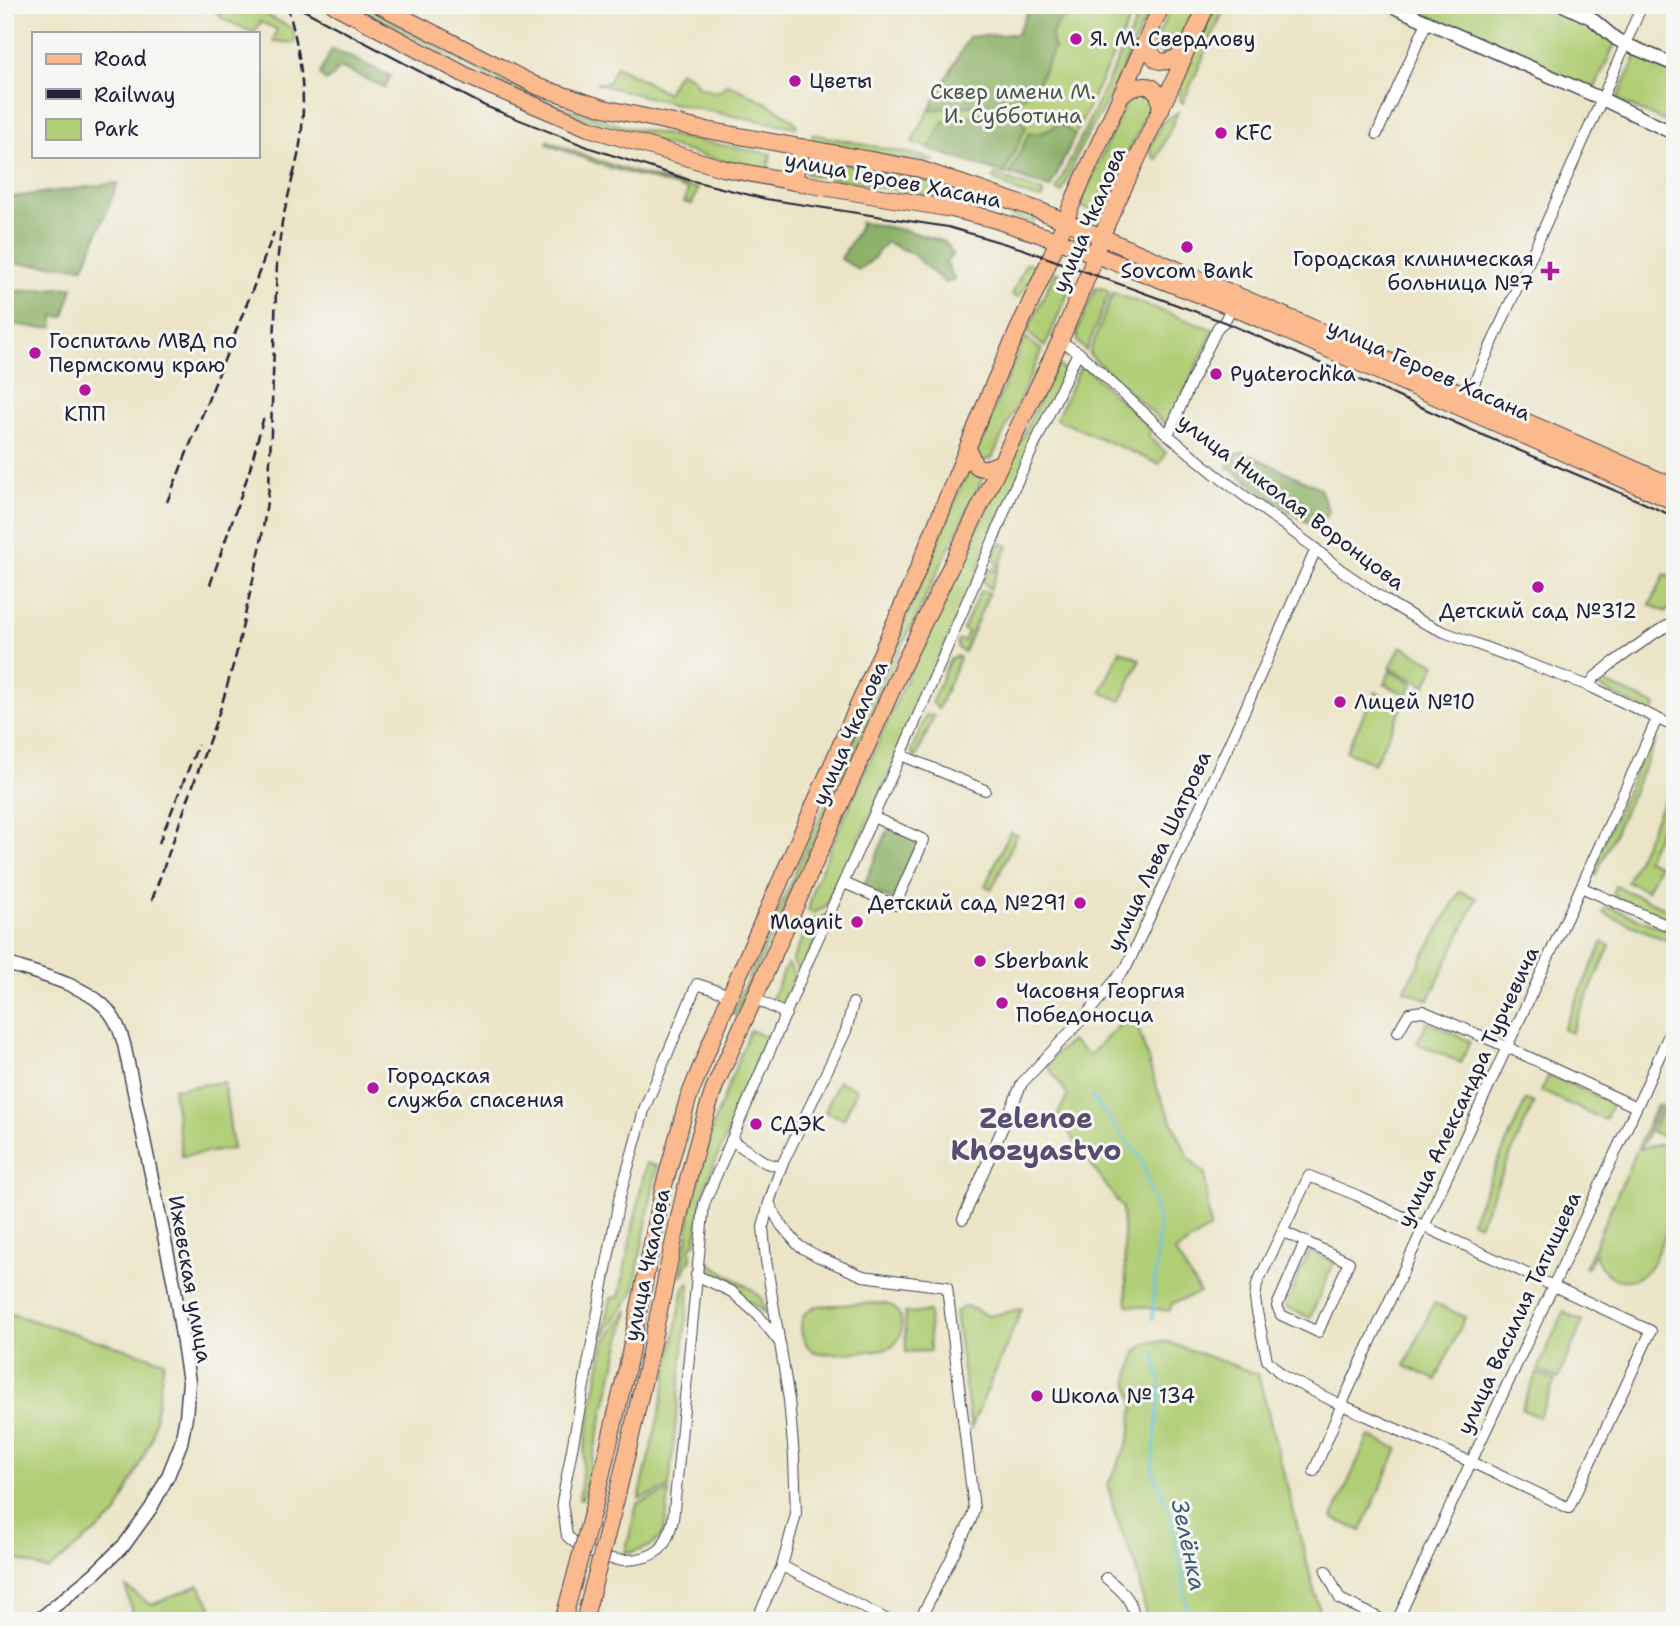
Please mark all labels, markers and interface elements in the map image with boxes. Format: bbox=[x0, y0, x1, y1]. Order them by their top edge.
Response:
place label: Я. М. Свердлову bbox=[1090, 25, 1256, 53]
marker: Я. М. Свердлову bbox=[1068, 31, 1084, 47]
legend bbox=[32, 32, 259, 158]
text: Road bbox=[94, 45, 147, 73]
place label: Цветы bbox=[809, 67, 872, 95]
marker: Цветы bbox=[787, 73, 803, 89]
park label: Сквер имени М. И. Субботина bbox=[930, 78, 1096, 130]
text: Railway bbox=[94, 81, 176, 109]
text: Park bbox=[94, 115, 139, 143]
place label: KFC bbox=[1235, 119, 1272, 147]
marker: KFC bbox=[1213, 125, 1229, 141]
street label: улица Чкалова bbox=[1046, 143, 1132, 297]
street label: улица Героев Хасана bbox=[783, 145, 1003, 215]
marker: Sovcom Bank bbox=[1179, 239, 1195, 255]
place label: Городская клиническая больница №7 bbox=[1293, 245, 1534, 297]
place label: Sovcom Bank bbox=[1121, 257, 1253, 285]
marker: Городская клиническая больница №7 bbox=[1540, 261, 1560, 281]
street label: улица Героев Хасана bbox=[1323, 313, 1535, 427]
place label: Госпиталь МВД по Пермскому краю bbox=[49, 327, 237, 379]
marker: Госпиталь МВД по Пермскому краю bbox=[27, 345, 43, 361]
place label: Pyaterochka bbox=[1230, 360, 1356, 388]
marker: Pyaterochka bbox=[1208, 366, 1224, 382]
marker: КПП bbox=[77, 382, 93, 398]
place label: КПП bbox=[64, 400, 106, 428]
street label: улица Николая Воронцова bbox=[1172, 407, 1410, 597]
marker: Детский сад №312 bbox=[1530, 579, 1546, 595]
place label: Детский сад №312 bbox=[1439, 597, 1637, 625]
street label: улица Чкалова bbox=[806, 656, 894, 810]
place label: Лицей №10 bbox=[1354, 688, 1475, 716]
marker: Лицей №10 bbox=[1332, 694, 1348, 710]
street label: улица Льва Шатрова bbox=[1100, 746, 1218, 956]
place label: Детский сад №291 bbox=[868, 889, 1066, 917]
marker: Детский сад №291 bbox=[1072, 895, 1088, 911]
place label: Magnit bbox=[770, 908, 843, 936]
marker: Magnit bbox=[849, 914, 865, 930]
street label: улица Александра Турчевича bbox=[1390, 942, 1546, 1232]
place label: Sberbank bbox=[994, 947, 1089, 975]
marker: Sberbank bbox=[972, 953, 988, 969]
place label: Часовня Георгия Победоносца bbox=[1016, 977, 1185, 1029]
marker: Часовня Георгия Победоносца bbox=[994, 995, 1010, 1011]
place label: Городская служба спасения bbox=[387, 1062, 564, 1114]
marker: Городская служба спасения bbox=[365, 1080, 381, 1096]
district label: Zelenoe Khozyastvo bbox=[951, 1099, 1122, 1169]
place label: СДЭК bbox=[770, 1110, 826, 1138]
marker: СДЭК bbox=[748, 1116, 764, 1132]
street label: улица Чкалова bbox=[617, 1186, 677, 1344]
street label: улица Василия Татищева bbox=[1450, 1187, 1588, 1439]
street label: Ижевская улица bbox=[161, 1193, 219, 1365]
place label: Школа № 134 bbox=[1051, 1382, 1195, 1410]
marker: Школа № 134 bbox=[1029, 1388, 1045, 1404]
water label: Зелёнка bbox=[1165, 1497, 1213, 1593]

